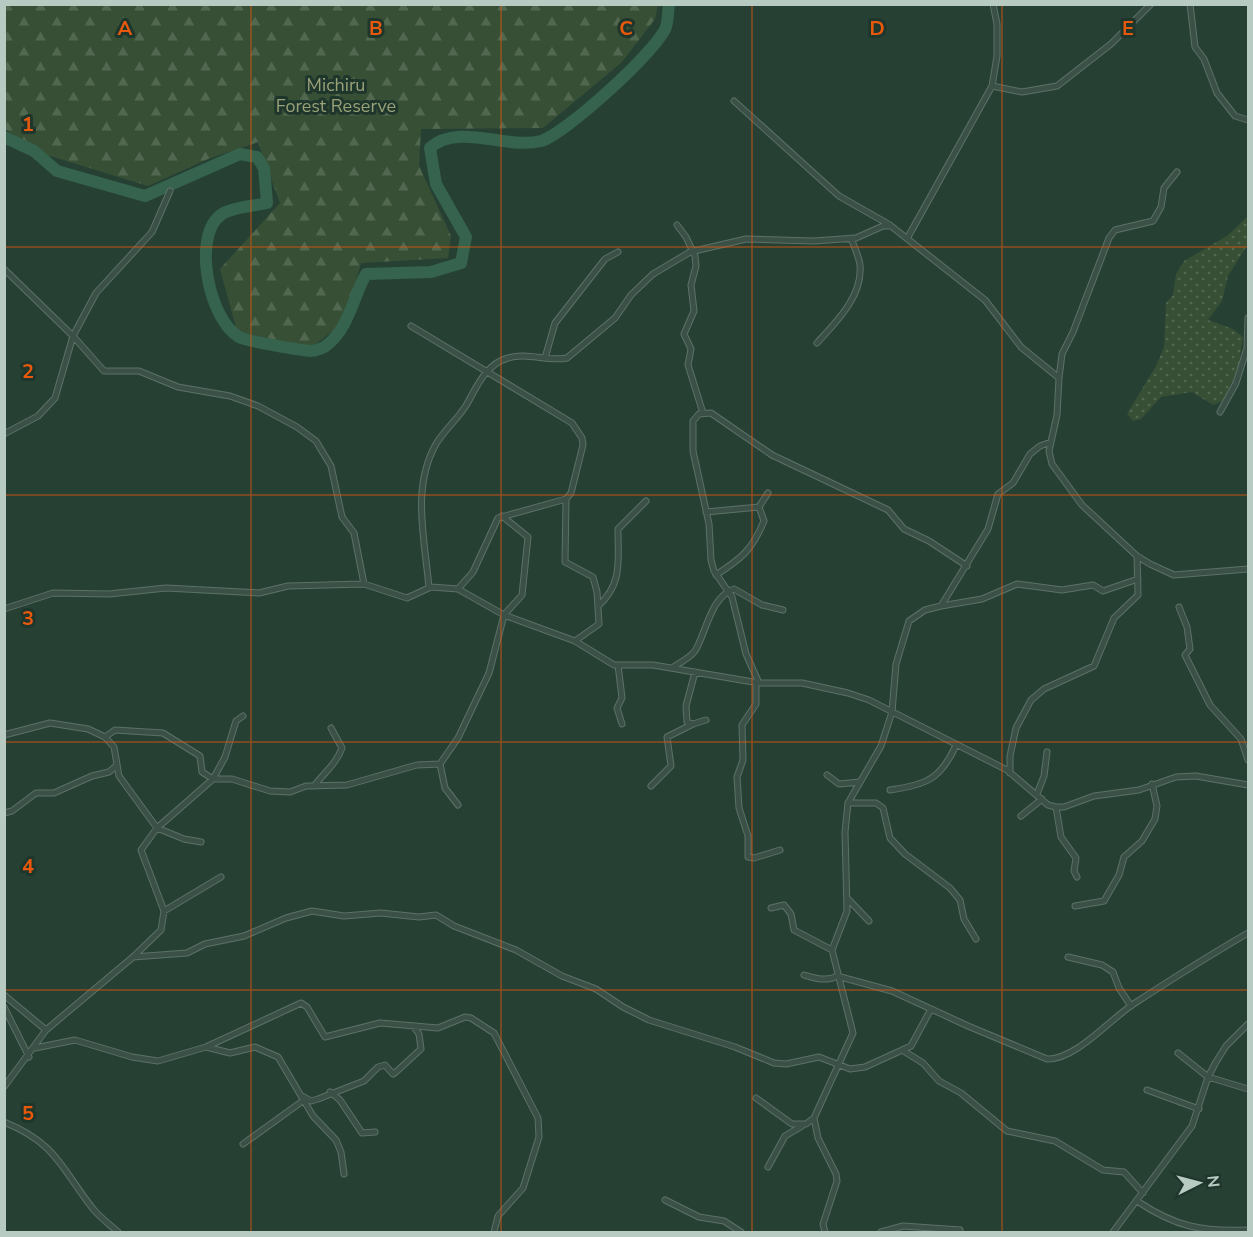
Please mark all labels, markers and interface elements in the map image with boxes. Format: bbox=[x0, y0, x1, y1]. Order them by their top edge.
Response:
text: A bbox=[118, 15, 133, 42]
text: B bbox=[369, 15, 383, 42]
text: C bbox=[619, 15, 633, 42]
text: D bbox=[869, 15, 885, 42]
text: E bbox=[1122, 15, 1134, 42]
park label: Michiru Forest Reserve bbox=[276, 73, 396, 118]
text: 1 bbox=[22, 111, 34, 138]
text: 2 bbox=[22, 358, 34, 385]
text: 3 bbox=[22, 605, 34, 632]
text: 4 bbox=[22, 853, 34, 880]
text: 5 bbox=[22, 1100, 34, 1127]
north arrow bbox=[1169, 1153, 1229, 1213]
text: N bbox=[1201, 1174, 1224, 1189]

